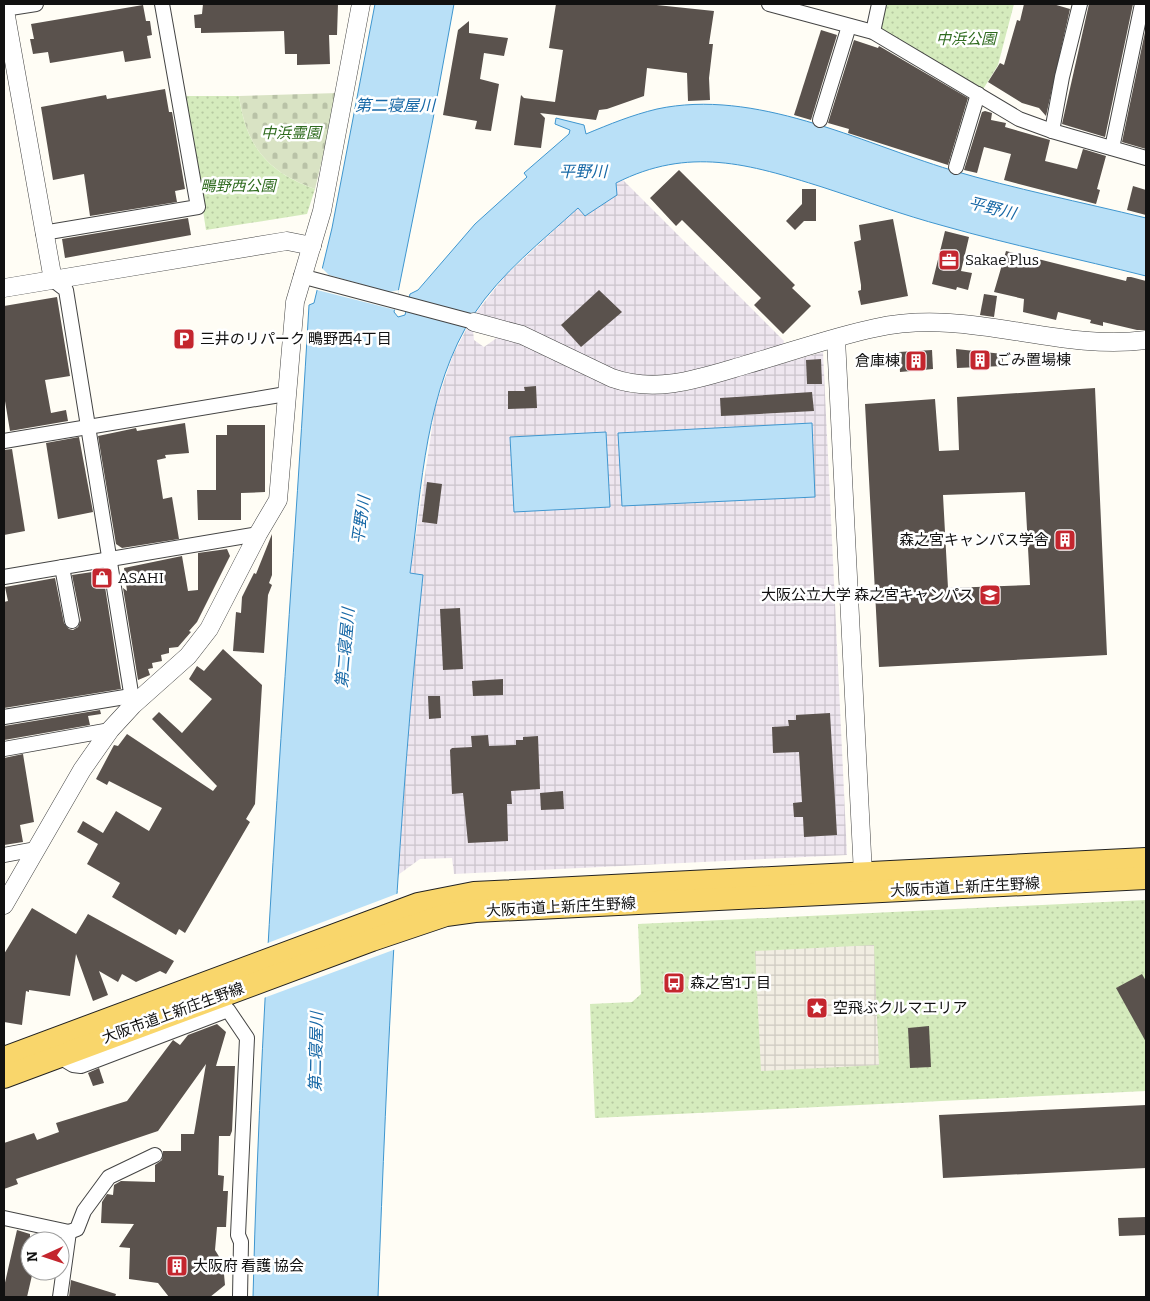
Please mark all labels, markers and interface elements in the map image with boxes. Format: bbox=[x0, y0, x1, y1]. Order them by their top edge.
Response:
park label: 中浜公園 bbox=[936, 30, 998, 48]
water label: 第二寝屋川 bbox=[355, 96, 437, 115]
park label: 中浜霊園 bbox=[261, 124, 323, 142]
water label: 平野川 bbox=[559, 162, 609, 181]
park label: 鴫野西公園 bbox=[200, 177, 277, 195]
water label: 平野川 bbox=[966, 193, 1020, 224]
office icon: Sakae Plus bbox=[937, 248, 961, 272]
place label: Sakae Plus bbox=[965, 251, 1039, 269]
parking icon: 三井のリパーク 鴫野西4丁目 bbox=[172, 327, 196, 351]
place label: 三井のリパーク 鴫野西4丁目 bbox=[200, 330, 392, 348]
building icon: ごみ置場棟 bbox=[968, 348, 992, 372]
building icon: 倉庫棟 bbox=[904, 349, 928, 373]
place label: ごみ置場棟 bbox=[996, 351, 1071, 369]
place label: 倉庫棟 bbox=[855, 352, 900, 370]
water label: 平野川 bbox=[348, 493, 374, 545]
building icon: 森之宮キャンパス学舎 bbox=[1053, 528, 1077, 552]
place label: 森之宮キャンパス学舎 bbox=[899, 531, 1049, 549]
shop icon: ASAHI bbox=[90, 566, 114, 590]
place label: ASAHI bbox=[118, 569, 164, 587]
school or university icon: 大阪公立大学 森之宮キャンパス bbox=[978, 583, 1002, 607]
place label: 大阪公立大学 森之宮キャンパス bbox=[761, 586, 974, 604]
water label: 第二寝屋川 bbox=[332, 605, 358, 689]
street label: 大阪市道上新庄生野線 bbox=[890, 874, 1040, 900]
street label: 大阪市道上新庄生野線 bbox=[486, 894, 636, 920]
bus stop icon: 森之宮1丁目 bbox=[662, 971, 686, 995]
place label: 森之宮1丁目 bbox=[690, 974, 771, 992]
street label: 大阪市道上新庄生野線 bbox=[99, 979, 247, 1047]
place icon: 空飛ぶクルマエリア bbox=[805, 996, 829, 1020]
place label: 空飛ぶクルマエリア bbox=[833, 999, 968, 1017]
water label: 第二寝屋川 bbox=[306, 1010, 326, 1092]
north arrow bbox=[20, 1231, 70, 1281]
text: N bbox=[24, 1251, 41, 1262]
building icon: 大阪府 看護 協会 bbox=[165, 1254, 189, 1278]
place label: 大阪府 看護 協会 bbox=[193, 1257, 304, 1275]

